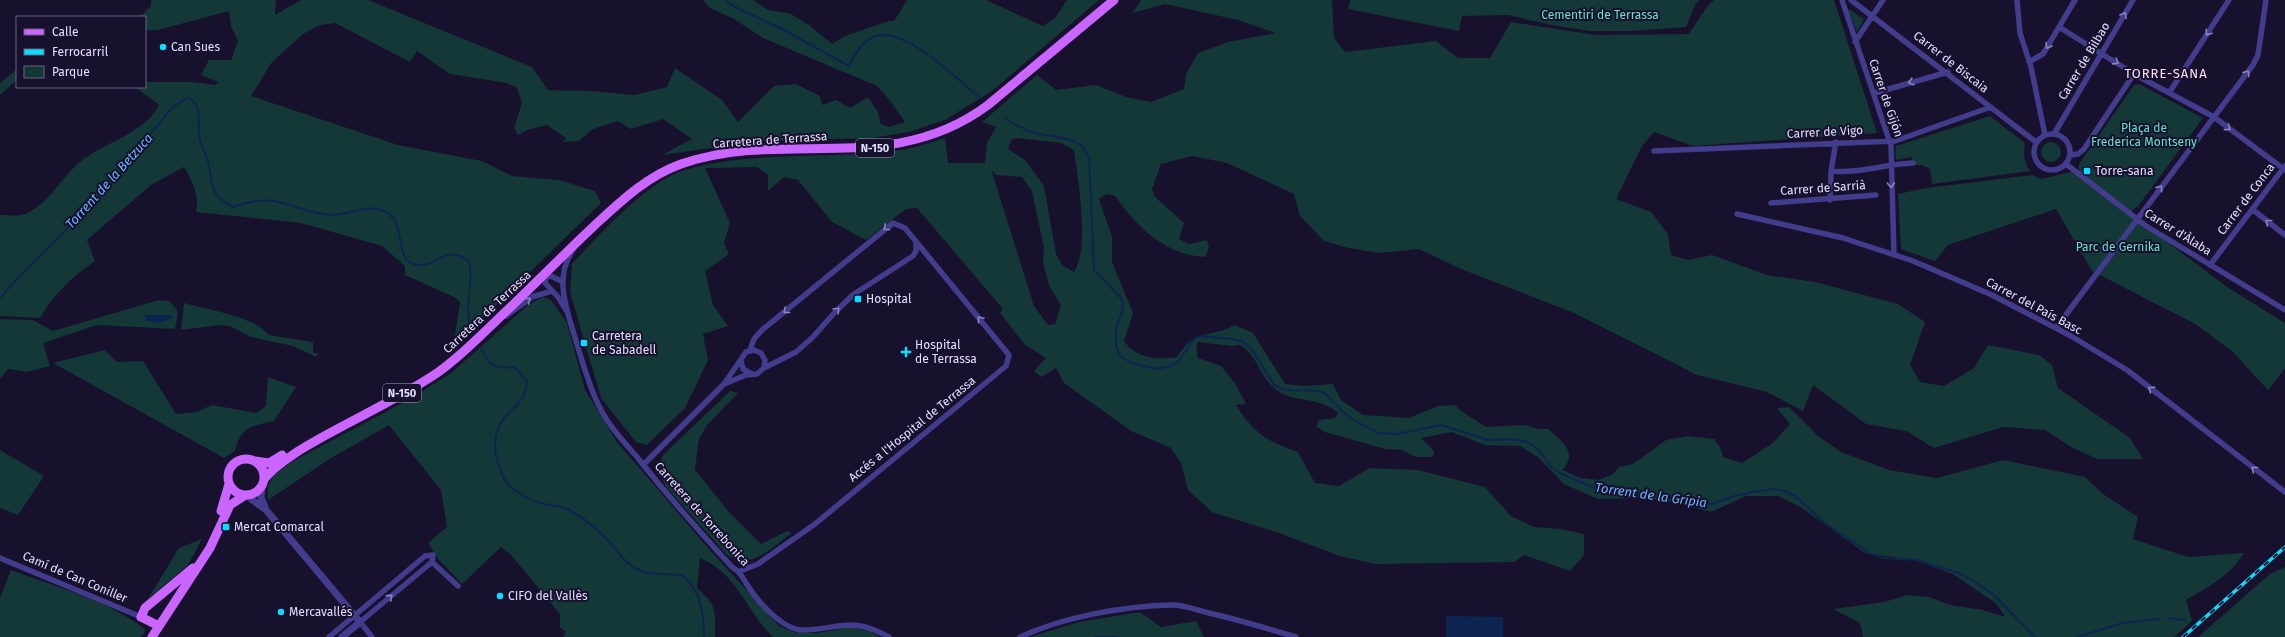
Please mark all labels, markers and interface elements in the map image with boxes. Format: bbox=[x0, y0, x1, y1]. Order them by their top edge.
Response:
park label: Cementiri de Terrassa bbox=[1541, 8, 1659, 22]
one-way arrow bbox=[2119, 13, 2126, 20]
legend bbox=[16, 16, 146, 88]
street label: Carrer de Bilbao bbox=[2055, 20, 2113, 102]
text: Calle bbox=[52, 25, 79, 39]
street label: Carrer de Biscaia bbox=[1911, 28, 1991, 96]
one-way arrow bbox=[2205, 29, 2213, 36]
place label: Can Sues bbox=[171, 40, 220, 54]
marker: Can Sues bbox=[158, 42, 168, 52]
one-way arrow bbox=[2046, 42, 2053, 49]
text: Ferrocarril bbox=[52, 45, 109, 59]
street label: Carrer de Gijón bbox=[1866, 57, 1906, 139]
one-way arrow bbox=[2112, 57, 2119, 65]
text: Parque bbox=[52, 65, 90, 79]
district label: TORRE-SANA bbox=[2124, 66, 2208, 81]
one-way arrow bbox=[2242, 70, 2250, 77]
one-way arrow bbox=[1908, 78, 1915, 86]
park label: Plaça de Frederica Montseny bbox=[2091, 121, 2197, 149]
street label: Carrer de Vigo bbox=[1786, 123, 1864, 141]
one-way arrow bbox=[2224, 123, 2231, 130]
street label: Carretera de Terrassa bbox=[712, 129, 828, 151]
water label: Torrent de la Betzuca bbox=[62, 130, 156, 232]
road number: N-150 bbox=[856, 139, 894, 157]
street label: Carrer de Conca bbox=[2215, 160, 2277, 238]
place label: Torre-sana bbox=[2095, 164, 2153, 178]
marker: Torre-sana bbox=[2082, 166, 2092, 176]
street label: Carrer de Sarrià bbox=[1780, 178, 1866, 198]
one-way arrow bbox=[1887, 182, 1896, 188]
one-way arrow bbox=[2155, 185, 2163, 192]
street label: Carrer d'Àlaba bbox=[2142, 205, 2215, 258]
one-way arrow bbox=[2266, 220, 2273, 227]
one-way arrow bbox=[883, 223, 890, 230]
park label: Parc de Gernika bbox=[2076, 240, 2160, 254]
street label: Carretera de Terrassa bbox=[440, 268, 534, 356]
street label: Carrer del País Basc bbox=[1984, 275, 2085, 337]
place label: Hospital bbox=[866, 292, 912, 306]
marker: Hospital bbox=[853, 294, 863, 304]
one-way arrow bbox=[523, 298, 530, 305]
one-way arrow bbox=[783, 306, 790, 313]
one-way arrow bbox=[832, 307, 840, 315]
one-way arrow bbox=[977, 316, 984, 323]
place label: Carretera de Sabadell bbox=[592, 329, 657, 357]
marker: Carretera de Sabadell bbox=[579, 338, 589, 348]
place label: Hospital de Terrassa bbox=[915, 338, 977, 366]
marker: Hospital de Terrassa bbox=[900, 346, 912, 358]
street label: Accés a l'Hospital de Terrassa bbox=[846, 373, 978, 485]
road number: N-150 bbox=[383, 384, 421, 402]
one-way arrow bbox=[2149, 387, 2156, 394]
street label: Carretera de Torrebonica bbox=[652, 459, 752, 569]
one-way arrow bbox=[2252, 466, 2259, 473]
water label: Torrent de la Grípia bbox=[1594, 480, 1708, 510]
place label: Mercat Comarcal bbox=[234, 520, 324, 534]
marker: Mercat Comarcal bbox=[221, 522, 231, 532]
street label: Camí de Can Coniller bbox=[21, 549, 130, 606]
place label: CIFO del Vallès bbox=[508, 589, 588, 603]
marker: CIFO del Vallès bbox=[495, 591, 505, 601]
one-way arrow bbox=[385, 595, 392, 602]
place label: Mercavallés bbox=[289, 605, 353, 619]
marker: Mercavallés bbox=[276, 607, 286, 617]

